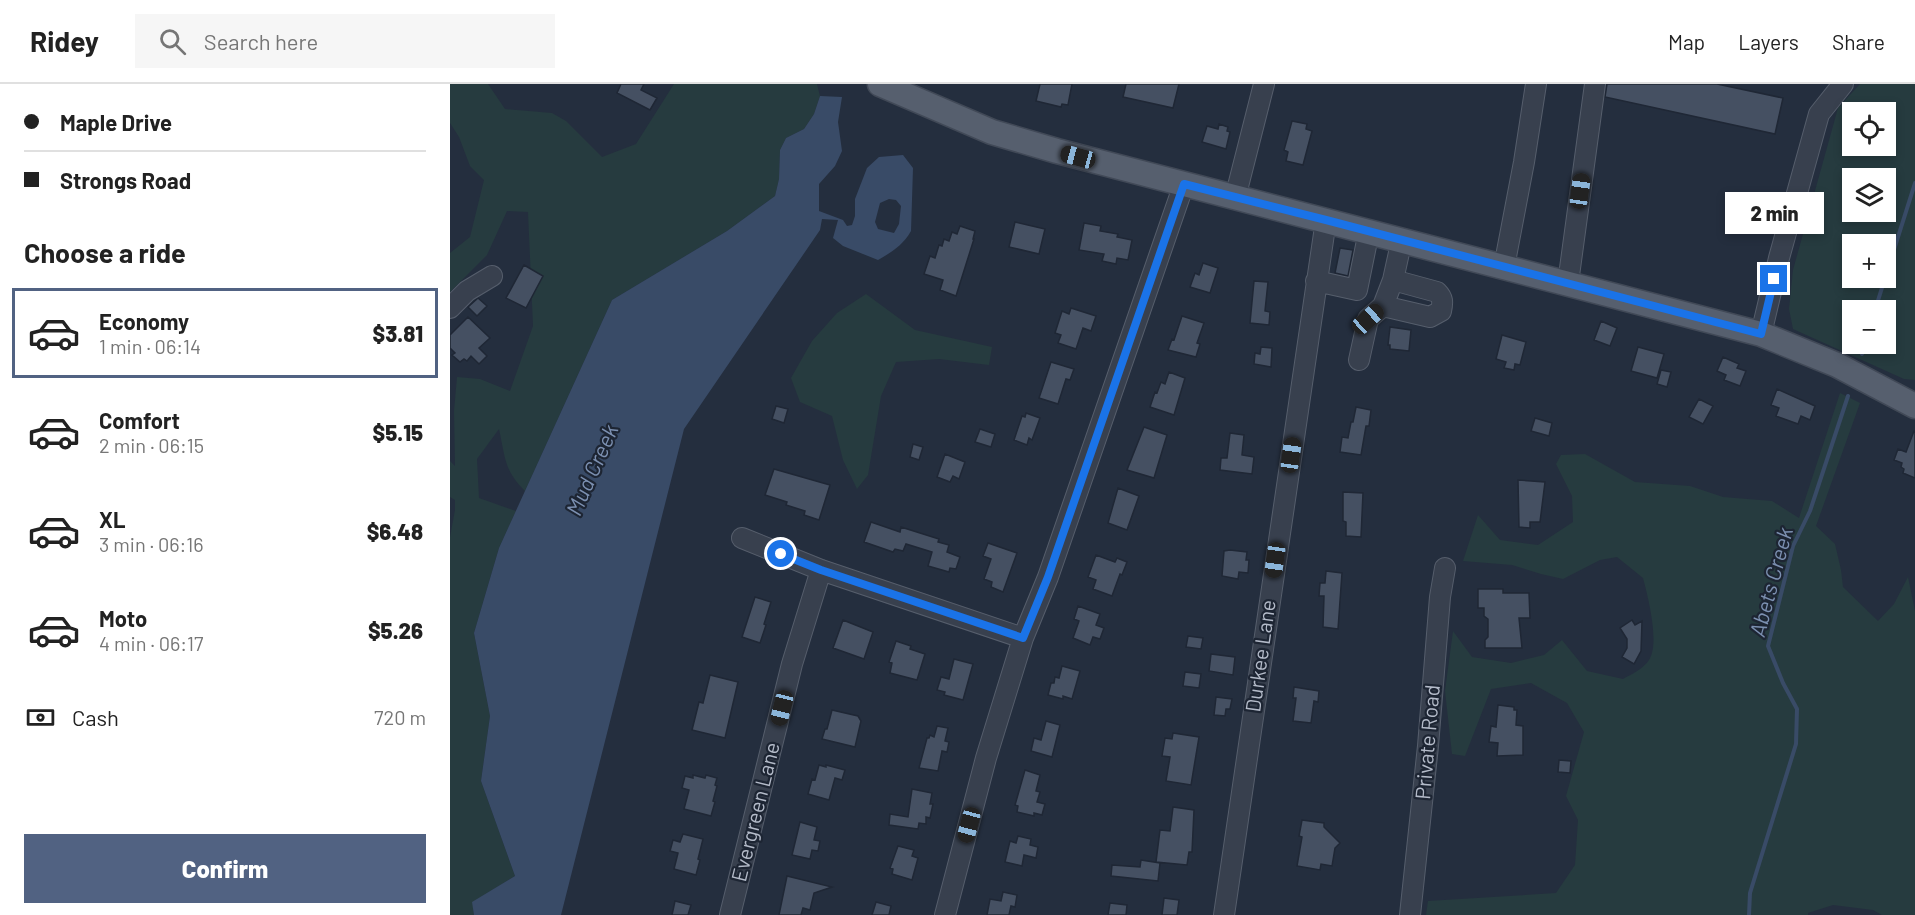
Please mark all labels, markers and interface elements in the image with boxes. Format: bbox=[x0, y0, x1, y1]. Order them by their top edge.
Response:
search box bbox=[135, 14, 555, 68]
text: Ridey bbox=[30, 24, 99, 58]
icon: search bbox=[156, 25, 189, 58]
text: Search here bbox=[204, 28, 318, 54]
text: Map bbox=[1668, 29, 1705, 54]
text: Layers bbox=[1738, 29, 1799, 54]
text: Share bbox=[1832, 29, 1885, 54]
map controls bbox=[1842, 102, 1896, 354]
button: locate bbox=[1842, 102, 1896, 156]
text: Maple Drive bbox=[60, 109, 172, 135]
car bbox=[1058, 144, 1098, 170]
text: Strongs Road bbox=[60, 167, 191, 193]
button: layers bbox=[1842, 168, 1896, 222]
car bbox=[1569, 172, 1591, 210]
callout: 2 min bbox=[1724, 192, 1824, 234]
text: 2 min bbox=[1750, 201, 1799, 225]
button: + bbox=[1842, 234, 1896, 288]
text: Choose a ride bbox=[24, 236, 186, 268]
route end bbox=[1760, 265, 1787, 292]
car bbox=[1349, 300, 1387, 338]
button: − bbox=[1842, 300, 1896, 354]
icon: car bbox=[27, 306, 81, 360]
text: Economy bbox=[99, 308, 189, 334]
text: $3.81 bbox=[373, 320, 423, 346]
text: 1 min · 06:14 bbox=[99, 334, 201, 358]
icon: car bbox=[27, 405, 81, 459]
text: Comfort bbox=[99, 407, 180, 433]
text: $5.15 bbox=[373, 419, 423, 445]
water label: Mud Creek bbox=[560, 420, 623, 519]
text: 2 min · 06:15 bbox=[99, 433, 204, 457]
car bbox=[1280, 436, 1302, 474]
icon: car bbox=[27, 504, 81, 558]
text: XL bbox=[99, 506, 125, 532]
text: $6.48 bbox=[367, 518, 423, 544]
water label: Abets Creek bbox=[1743, 524, 1797, 639]
text: 3 min · 06:16 bbox=[99, 532, 204, 556]
route start bbox=[767, 540, 794, 567]
car bbox=[1264, 541, 1286, 579]
street label: Durkee Lane bbox=[1239, 598, 1280, 714]
icon: car bbox=[27, 603, 81, 657]
text: Moto bbox=[99, 605, 147, 631]
text: $5.26 bbox=[368, 617, 423, 643]
text: 4 min · 06:17 bbox=[99, 631, 203, 655]
street label: Private Road bbox=[1409, 684, 1444, 800]
car bbox=[769, 688, 795, 728]
icon: cash bbox=[24, 701, 57, 734]
text: Cash bbox=[72, 704, 119, 730]
text: 720 m bbox=[374, 705, 426, 729]
street label: Evergreen Lane bbox=[725, 739, 784, 884]
car bbox=[956, 805, 982, 845]
button: Confirm bbox=[24, 834, 426, 903]

